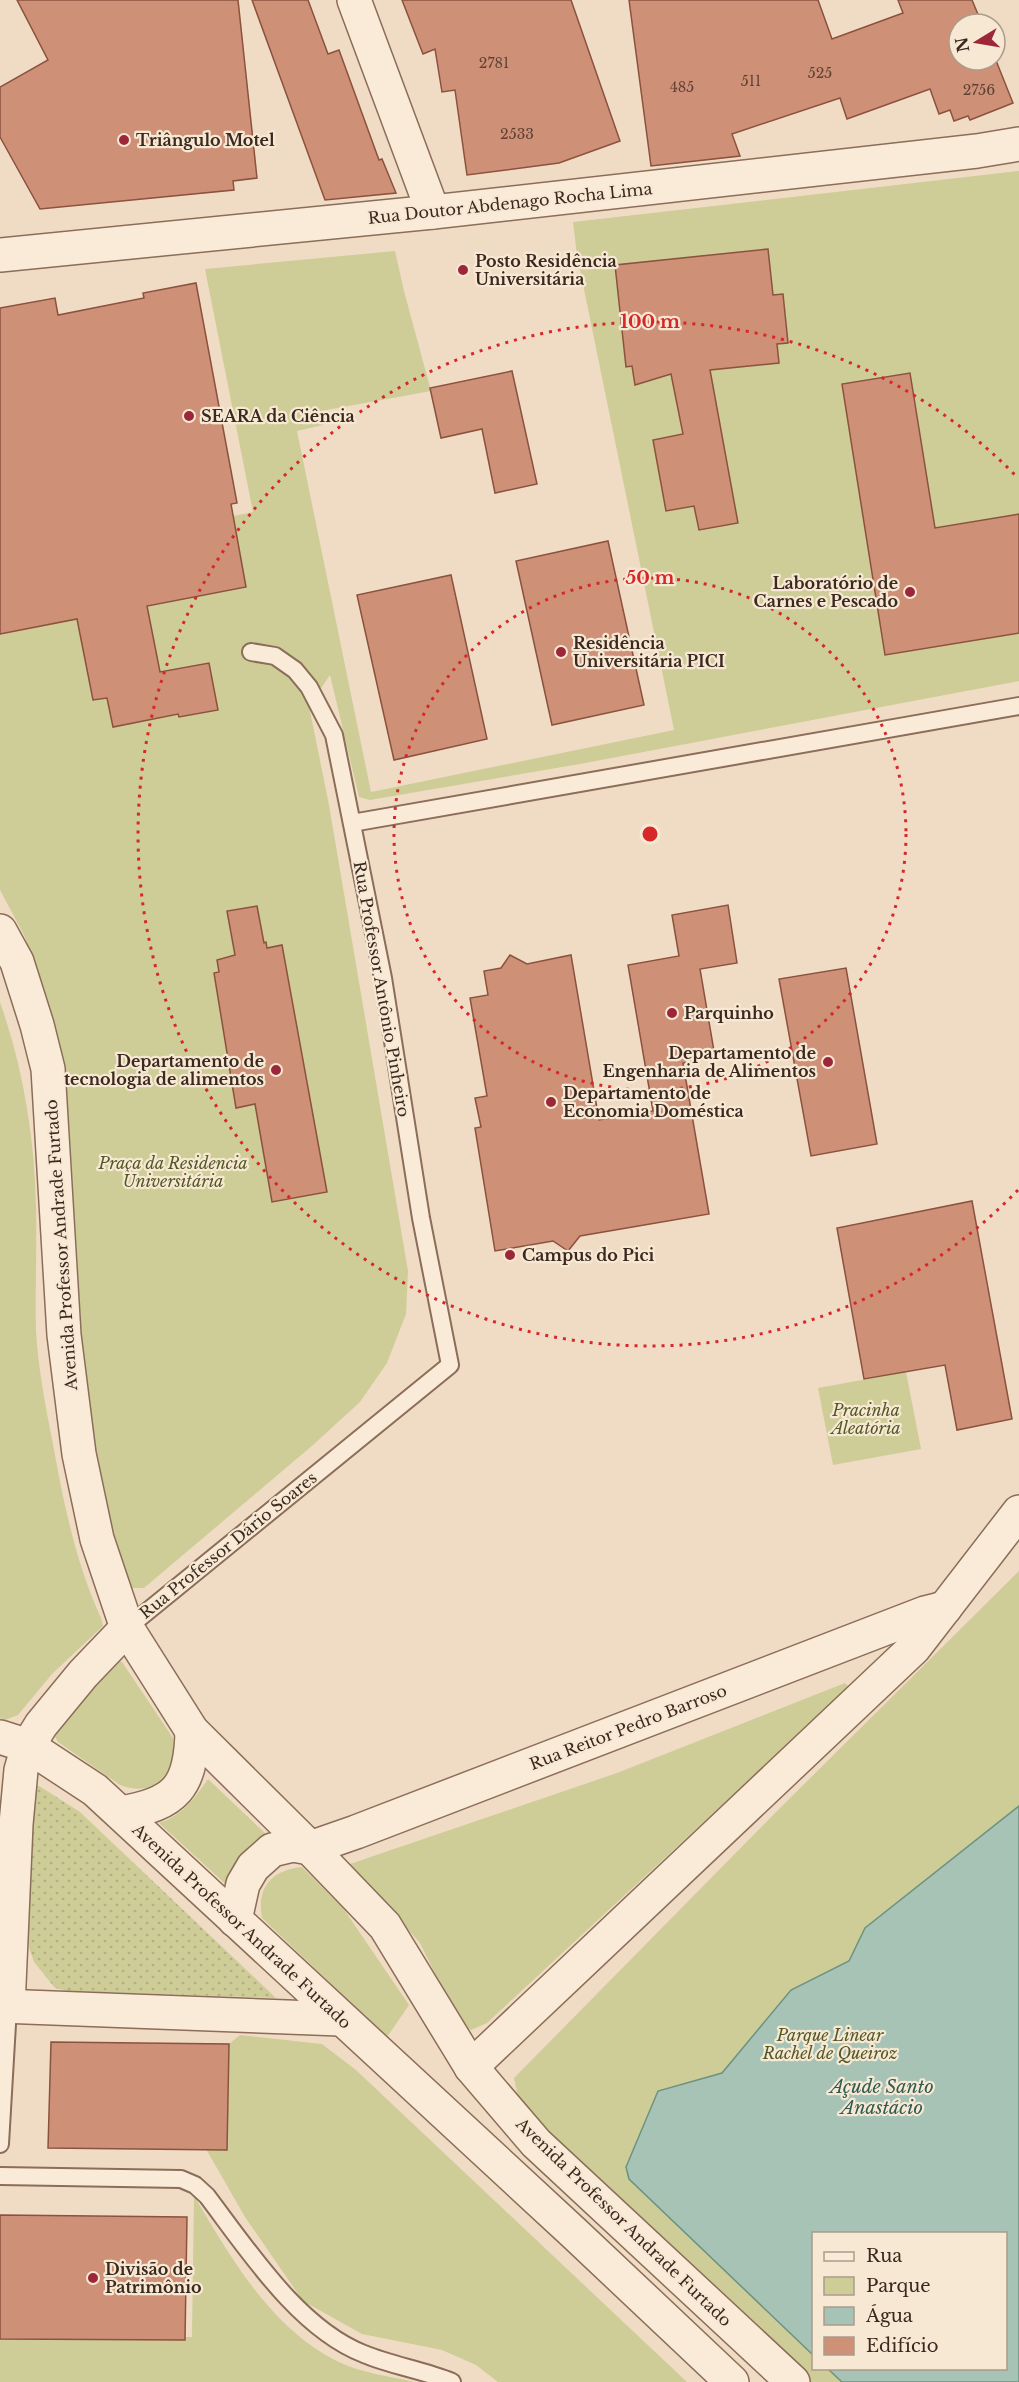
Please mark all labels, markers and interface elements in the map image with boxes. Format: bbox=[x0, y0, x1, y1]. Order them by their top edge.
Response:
north arrow bbox=[947, 12, 1007, 72]
text: N bbox=[951, 36, 974, 54]
house number: 2781 bbox=[479, 54, 509, 72]
house number: 525 bbox=[808, 64, 832, 82]
house number: 511 bbox=[741, 72, 761, 90]
house number: 485 bbox=[670, 78, 694, 96]
house number: 2756 bbox=[963, 81, 995, 99]
house number: 2533 bbox=[500, 125, 534, 143]
place label: Triângulo Motel bbox=[136, 130, 275, 150]
marker: Triângulo Motel bbox=[117, 133, 131, 147]
street label: Rua Doutor Abdenago Rocha Lima bbox=[367, 178, 653, 228]
place label: Posto Residência Universitária bbox=[475, 251, 617, 289]
marker: Posto Residência Universitária bbox=[456, 263, 470, 277]
text: 100 m bbox=[620, 311, 680, 333]
place label: SEARA da Ciência bbox=[201, 406, 355, 426]
marker: SEARA da Ciência bbox=[182, 409, 196, 423]
text: 50 m bbox=[626, 567, 675, 589]
place label: Laboratório de Carnes e Pescado bbox=[754, 573, 898, 611]
marker: Laboratório de Carnes e Pescado bbox=[903, 585, 917, 599]
place label: Residência Universitária PICI bbox=[573, 633, 725, 671]
marker: Residência Universitária PICI bbox=[554, 645, 568, 659]
centre of rings bbox=[640, 824, 660, 844]
street label: Rua Professor Antônio Pinheiro bbox=[350, 859, 414, 1119]
place label: Parquinho bbox=[684, 1003, 774, 1023]
marker: Parquinho bbox=[665, 1006, 679, 1020]
place label: Departamento de Engenharia de Alimentos bbox=[602, 1043, 816, 1081]
place label: Departamento de tecnologia de alimentos bbox=[64, 1051, 264, 1089]
marker: Departamento de Engenharia de Alimentos bbox=[821, 1055, 835, 1069]
marker: Departamento de tecnologia de alimentos bbox=[269, 1063, 283, 1077]
place label: Departamento de Economia Doméstica bbox=[563, 1083, 744, 1121]
marker: Departamento de Economia Doméstica bbox=[544, 1095, 558, 1109]
street label: Avenida Professor Andrade Furtado bbox=[41, 1099, 81, 1392]
park label: Praça da Residencia Universitária bbox=[97, 1153, 248, 1191]
place label: Campus do Pici bbox=[522, 1245, 654, 1265]
marker: Campus do Pici bbox=[503, 1248, 517, 1262]
park label: Pracinha Aleatória bbox=[829, 1400, 901, 1438]
street label: Rua Professor Dário Soares bbox=[135, 1467, 321, 1623]
street label: Rua Reitor Pedro Barroso bbox=[527, 1680, 729, 1774]
street label: Avenida Professor Andrade Furtado bbox=[128, 1819, 355, 2033]
park label: Parque Linear Rachel de Queiroz bbox=[762, 2025, 897, 2063]
water label: Açude Santo Anastácio bbox=[828, 2076, 934, 2119]
street label: Avenida Professor Andrade Furtado bbox=[511, 2113, 736, 2331]
legend bbox=[812, 2232, 1007, 2370]
text: Rua bbox=[866, 2245, 902, 2267]
place label: Divisão de Patrimônio bbox=[105, 2259, 202, 2297]
marker: Divisão de Patrimônio bbox=[86, 2271, 100, 2285]
text: Parque bbox=[866, 2275, 931, 2297]
text: Água bbox=[865, 2304, 913, 2327]
text: Edifício bbox=[866, 2335, 939, 2357]

